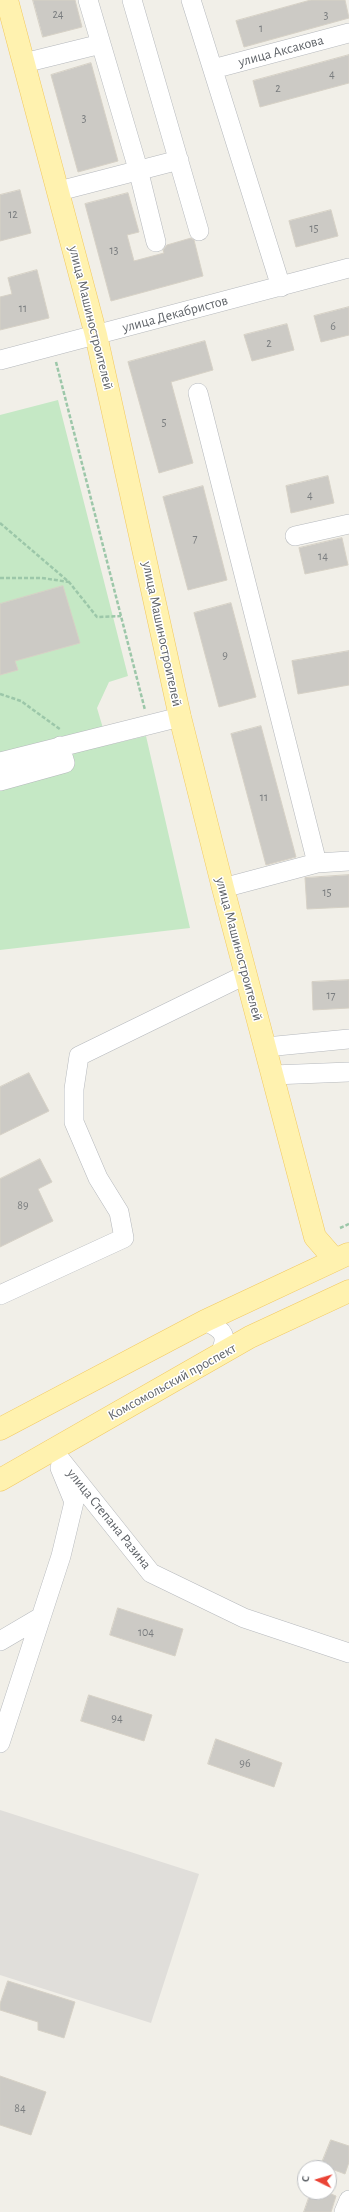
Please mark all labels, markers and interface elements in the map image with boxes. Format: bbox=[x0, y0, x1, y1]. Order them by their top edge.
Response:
house number: 24 bbox=[52, 7, 64, 21]
house number: 3 bbox=[324, 8, 328, 22]
house number: 1 bbox=[259, 21, 263, 35]
street label: улица Аксакова bbox=[237, 32, 325, 70]
house number: 4 bbox=[329, 67, 335, 81]
house number: 2 bbox=[275, 81, 281, 95]
house number: 3 bbox=[82, 111, 86, 125]
house number: 12 bbox=[8, 207, 18, 221]
house number: 15 bbox=[309, 221, 319, 235]
house number: 13 bbox=[109, 243, 119, 257]
street label: улица Машиностроителей bbox=[65, 244, 117, 392]
street label: улица Декабристов bbox=[120, 292, 230, 336]
house number: 11 bbox=[19, 301, 27, 315]
house number: 6 bbox=[330, 319, 336, 333]
house number: 2 bbox=[266, 336, 272, 350]
house number: 5 bbox=[161, 415, 167, 429]
house number: 4 bbox=[307, 488, 313, 502]
house number: 7 bbox=[192, 531, 198, 545]
house number: 14 bbox=[318, 549, 328, 563]
street label: улица Машиностроителей bbox=[138, 560, 186, 708]
house number: 9 bbox=[222, 648, 228, 662]
house number: 11 bbox=[260, 790, 268, 804]
street label: улица Машиностроителей bbox=[212, 875, 266, 1023]
house number: 15 bbox=[322, 885, 332, 899]
house number: 17 bbox=[326, 988, 336, 1002]
house number: 89 bbox=[17, 1198, 29, 1212]
street label: Комсомольский проспект bbox=[105, 1340, 239, 1424]
street label: улица Степана Разина bbox=[63, 1465, 155, 1573]
house number: 104 bbox=[138, 1625, 154, 1639]
house number: 94 bbox=[111, 1711, 123, 1725]
house number: 96 bbox=[239, 1756, 251, 1770]
house number: 84 bbox=[14, 2101, 26, 2115]
north arrow bbox=[297, 2160, 337, 2200]
text: С bbox=[300, 2175, 311, 2183]

